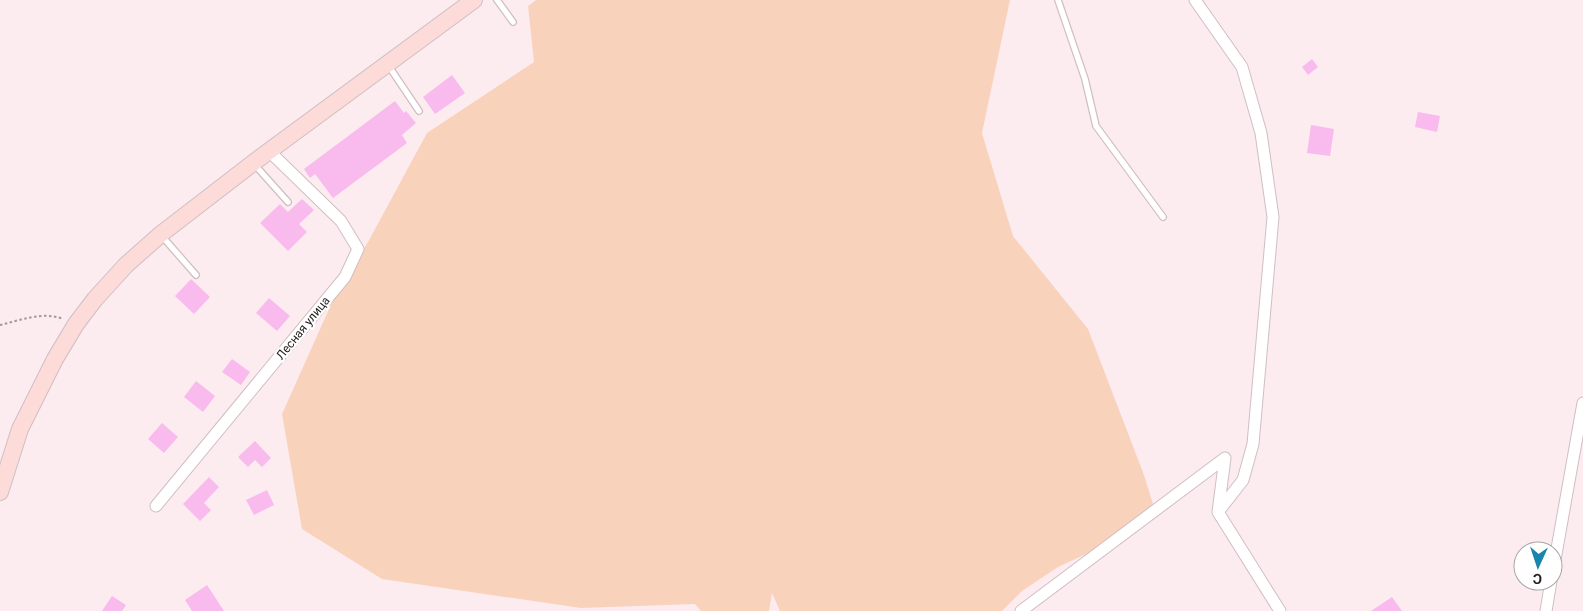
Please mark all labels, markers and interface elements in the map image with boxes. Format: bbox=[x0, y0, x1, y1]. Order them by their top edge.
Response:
street label: Лесная улица bbox=[273, 294, 333, 362]
north arrow bbox=[1513, 541, 1563, 591]
text: С bbox=[1532, 571, 1542, 587]

